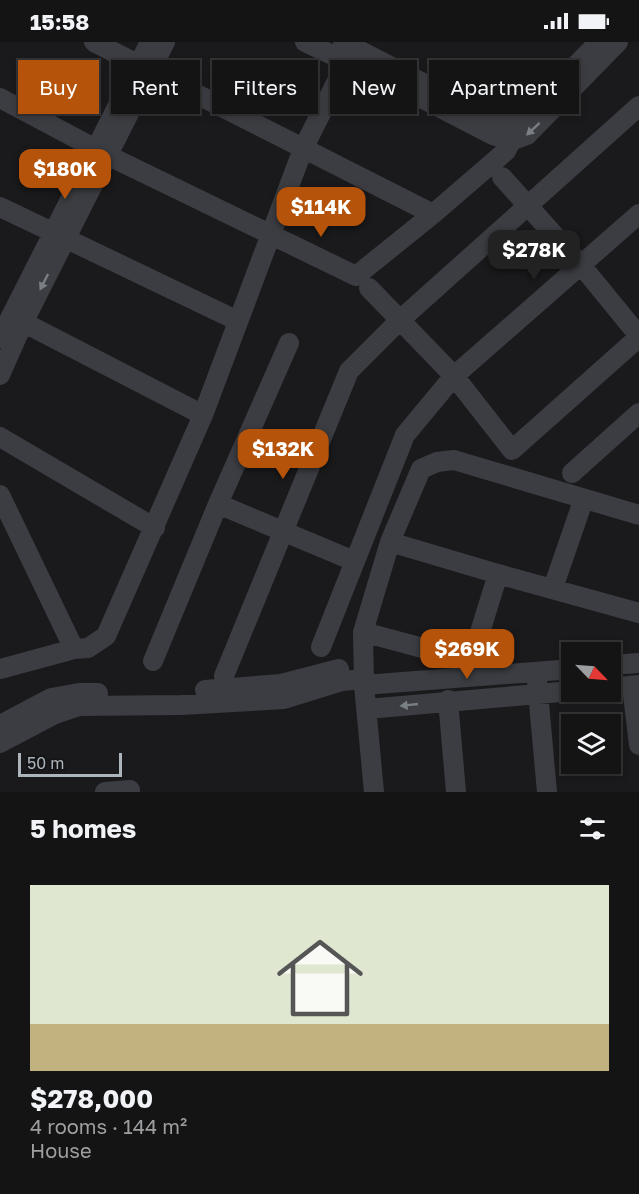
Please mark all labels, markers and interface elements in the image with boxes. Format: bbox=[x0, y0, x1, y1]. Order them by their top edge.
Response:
text: 15:58 bbox=[30, 8, 89, 35]
chip: Buy bbox=[18, 60, 99, 114]
chip: Rent bbox=[111, 60, 200, 114]
chip: Filters bbox=[212, 60, 318, 114]
chip: New bbox=[330, 60, 417, 114]
chip: Apartment bbox=[429, 60, 579, 114]
one-way arrow bbox=[526, 122, 541, 135]
pin: $180K bbox=[23, 149, 107, 200]
text: $180K bbox=[33, 156, 97, 180]
pin: $114K bbox=[279, 187, 363, 238]
text: $114K bbox=[291, 194, 352, 218]
pin: $278K bbox=[492, 230, 576, 281]
text: $278K bbox=[502, 237, 566, 261]
one-way arrow bbox=[40, 273, 49, 290]
pin: $132K bbox=[241, 429, 325, 480]
text: $132K bbox=[252, 436, 314, 460]
pin: $269K bbox=[425, 629, 509, 680]
text: $269K bbox=[434, 636, 500, 660]
north arrow bbox=[561, 642, 621, 702]
map controls bbox=[561, 642, 621, 774]
one-way arrow bbox=[399, 700, 418, 709]
button: layers bbox=[561, 714, 621, 774]
scale bar bbox=[18, 750, 122, 778]
text: 50 m bbox=[27, 753, 64, 773]
icon: filters bbox=[576, 812, 609, 845]
text: 5 homes bbox=[30, 813, 136, 844]
icon: home bbox=[266, 924, 374, 1032]
text: $278,000 bbox=[30, 1083, 153, 1114]
text: 4 rooms · 144 m² bbox=[30, 1114, 187, 1138]
text: House bbox=[30, 1138, 92, 1162]

